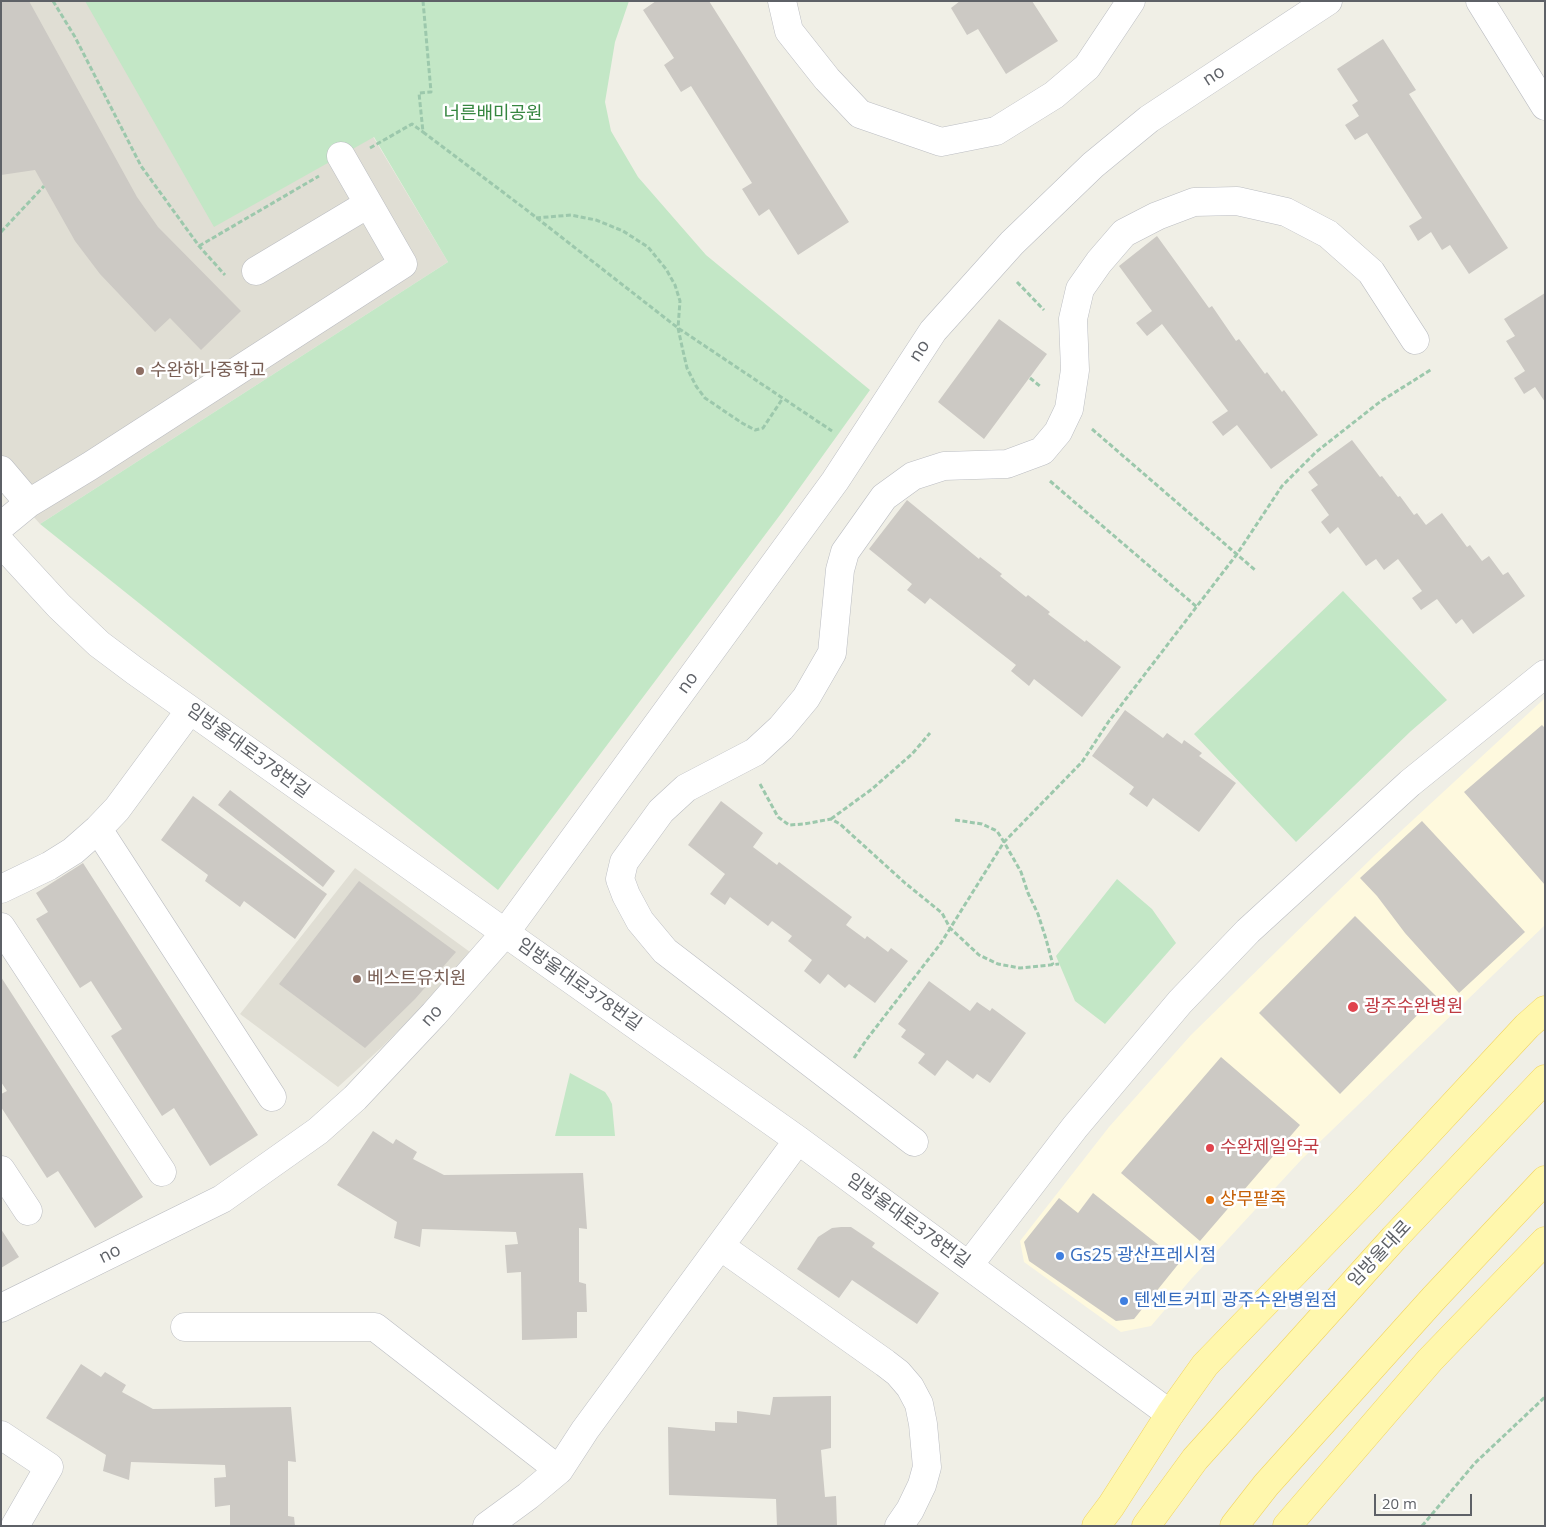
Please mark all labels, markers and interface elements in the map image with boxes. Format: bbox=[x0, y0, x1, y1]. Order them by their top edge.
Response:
street label: no bbox=[1199, 61, 1229, 91]
park label: 너른배미공원 bbox=[443, 103, 543, 125]
street label: no bbox=[905, 336, 935, 366]
place label: 수완하나중학교 bbox=[150, 360, 266, 382]
marker: 수완하나중학교 bbox=[134, 365, 146, 377]
street label: no bbox=[673, 668, 703, 698]
street label: 임방울대로378번길 bbox=[182, 699, 314, 803]
street label: 임방울대로378번길 bbox=[513, 934, 645, 1036]
place label: 베스트유치원 bbox=[367, 968, 466, 990]
marker: 베스트유치원 bbox=[351, 973, 363, 985]
place label: 광주수완병원 bbox=[1364, 996, 1463, 1018]
marker: 광주수완병원 bbox=[1346, 1000, 1360, 1014]
street label: no bbox=[417, 1001, 447, 1031]
place label: 수완제일약국 bbox=[1220, 1137, 1319, 1159]
marker: 수완제일약국 bbox=[1204, 1142, 1216, 1154]
street label: 임방울대로378번길 bbox=[842, 1169, 974, 1273]
place label: 상무팥죽 bbox=[1220, 1189, 1286, 1211]
marker: 상무팥죽 bbox=[1204, 1194, 1216, 1206]
street label: 임방울대로 bbox=[1344, 1216, 1416, 1292]
street label: no bbox=[95, 1240, 125, 1268]
place label: Gs25 광산프레시점 bbox=[1070, 1245, 1216, 1267]
marker: Gs25 광산프레시점 bbox=[1054, 1250, 1066, 1262]
place label: 텐센트커피 광주수완병원점 bbox=[1134, 1290, 1337, 1312]
marker: 텐센트커피 광주수완병원점 bbox=[1118, 1295, 1130, 1307]
scale bar bbox=[1376, 1484, 1474, 1516]
text: 20 m bbox=[1382, 1493, 1417, 1513]

